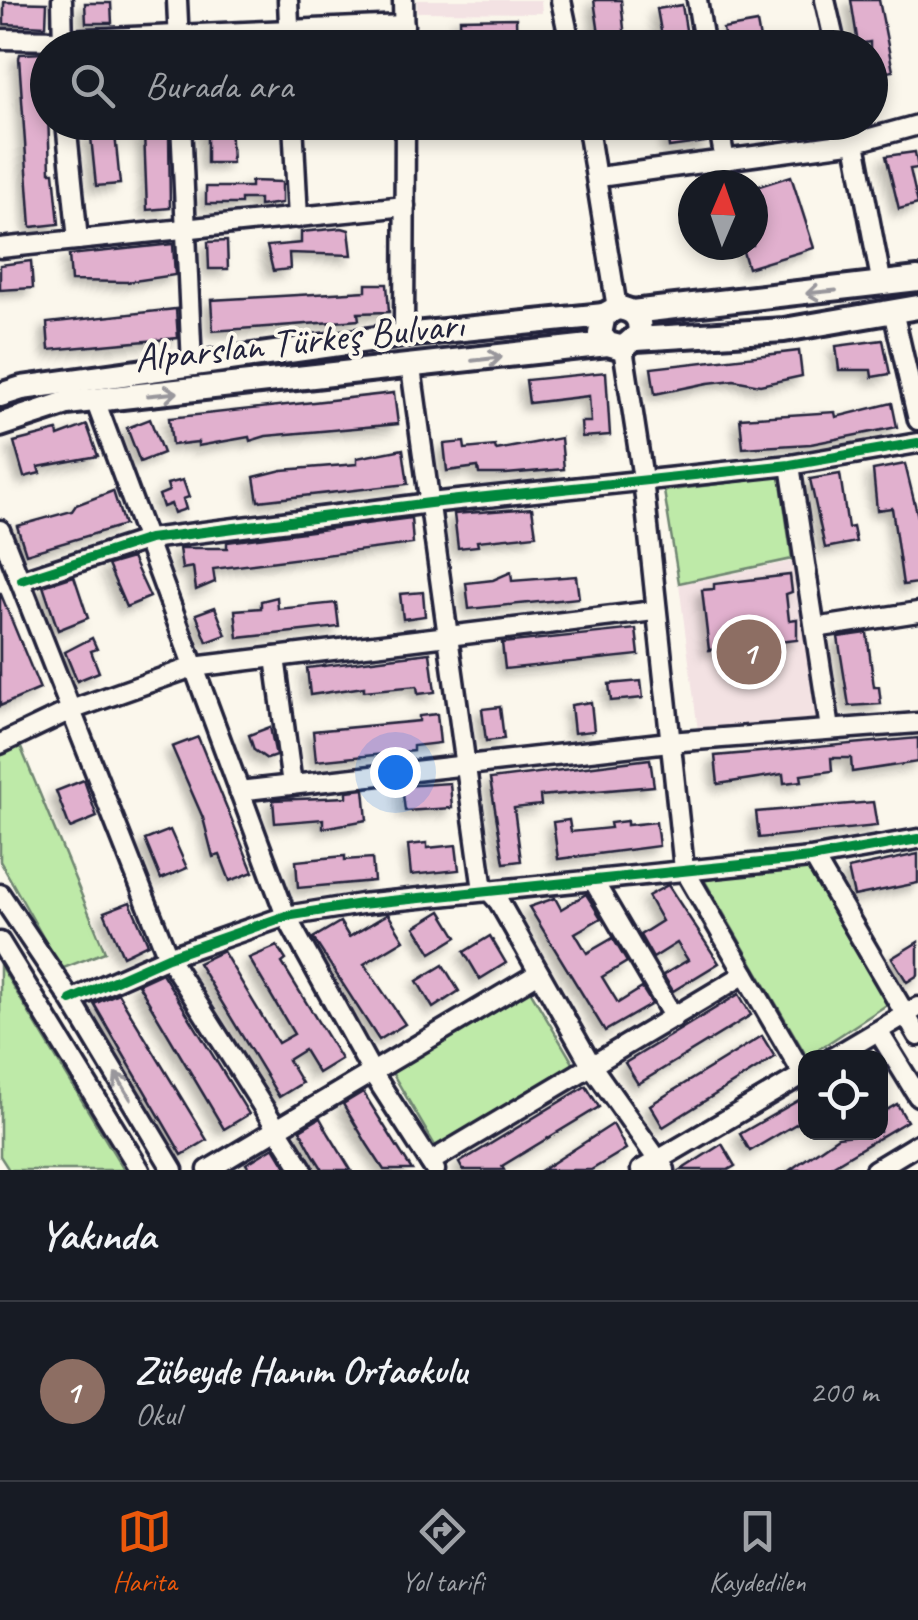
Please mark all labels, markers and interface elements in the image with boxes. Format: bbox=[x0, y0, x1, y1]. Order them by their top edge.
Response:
search box bbox=[30, 30, 888, 140]
icon: search bbox=[65, 58, 120, 113]
text: Burada ara bbox=[145, 62, 293, 109]
north arrow bbox=[678, 170, 768, 260]
one-way arrow bbox=[806, 282, 838, 301]
street label: Alparslan Türkeş Bulvarı bbox=[132, 299, 467, 383]
one-way arrow bbox=[470, 349, 502, 368]
one-way arrow bbox=[147, 384, 179, 403]
pin: 1 bbox=[716, 614, 782, 690]
your location bbox=[370, 747, 421, 798]
map controls bbox=[798, 1050, 888, 1140]
button: locate bbox=[798, 1050, 888, 1140]
one-way arrow bbox=[113, 1072, 133, 1101]
text: Yakında bbox=[40, 1209, 155, 1262]
text: Zübeyde Hanım Ortaokulu bbox=[135, 1347, 467, 1394]
text: 1 bbox=[65, 1371, 80, 1412]
text: 200 m bbox=[809, 1371, 878, 1412]
text: Okul bbox=[135, 1394, 180, 1435]
tab: Harita bbox=[112, 1504, 177, 1599]
tab: Yol tarifi bbox=[401, 1504, 484, 1599]
tab: Kaydedilen bbox=[709, 1504, 806, 1599]

